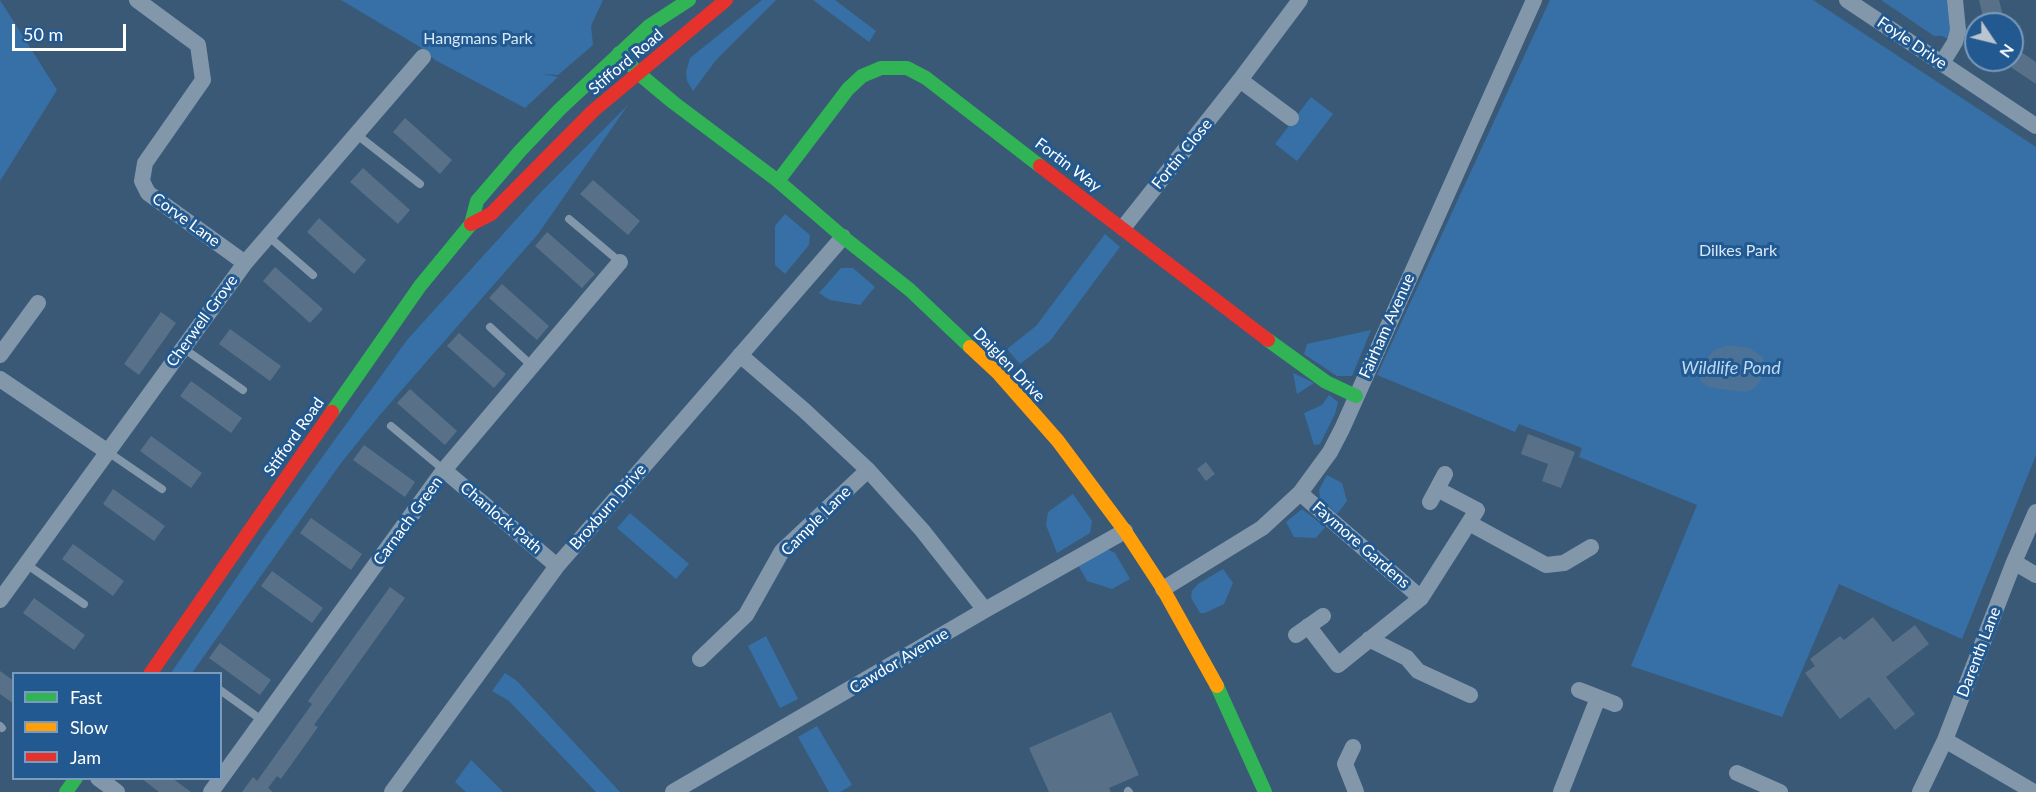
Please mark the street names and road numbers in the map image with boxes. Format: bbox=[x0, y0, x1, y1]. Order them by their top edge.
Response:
street label: Foyle Drive bbox=[1874, 13, 1950, 73]
street label: Stifford Road bbox=[585, 25, 667, 99]
street label: Fortin Close bbox=[1148, 115, 1216, 193]
street label: Fortin Way bbox=[1031, 134, 1105, 196]
street label: Corve Lane bbox=[148, 189, 224, 251]
street label: Cherwell Grove bbox=[162, 271, 242, 371]
street label: Fairham Avenue bbox=[1355, 271, 1419, 381]
street label: Daiglen Drive bbox=[969, 324, 1049, 406]
street label: Stifford Road bbox=[260, 394, 328, 480]
street label: Broxburn Drive bbox=[566, 460, 650, 554]
street label: Carnach Green bbox=[369, 473, 447, 569]
street label: Chanlock Path bbox=[456, 478, 546, 558]
street label: Cample Lane bbox=[777, 482, 855, 560]
street label: Faymore Gardens bbox=[1308, 498, 1414, 592]
street label: Darenth Lane bbox=[1953, 604, 2005, 700]
street label: Cawdor Avenue bbox=[846, 624, 952, 698]

